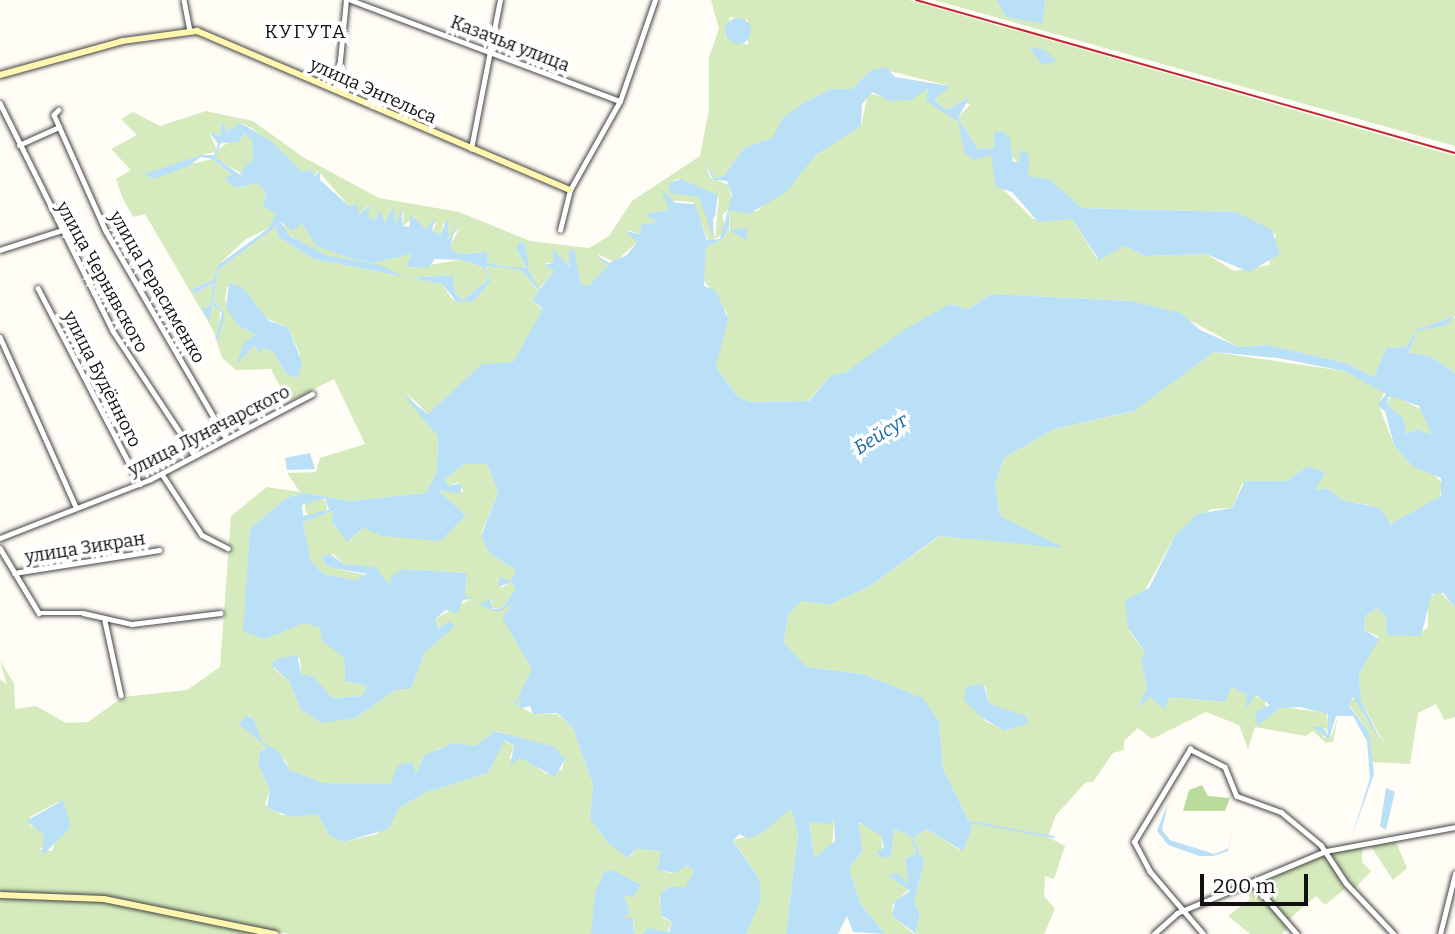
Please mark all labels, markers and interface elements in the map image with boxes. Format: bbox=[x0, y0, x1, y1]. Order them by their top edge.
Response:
street label: Казачья улица bbox=[447, 11, 573, 77]
district label: КУГУТА bbox=[265, 21, 347, 43]
street label: улица Энгельса bbox=[306, 53, 440, 129]
street label: улица Чернявского bbox=[52, 198, 152, 356]
street label: улица Герасименко bbox=[105, 207, 209, 367]
street label: улица Будённого bbox=[58, 307, 146, 451]
street label: улица Луначарского bbox=[125, 381, 293, 481]
water label: Бейсуг bbox=[850, 409, 912, 459]
street label: улица Зикран bbox=[23, 528, 147, 568]
scale bar bbox=[1203, 860, 1312, 904]
text: 200 m bbox=[1213, 873, 1276, 899]

